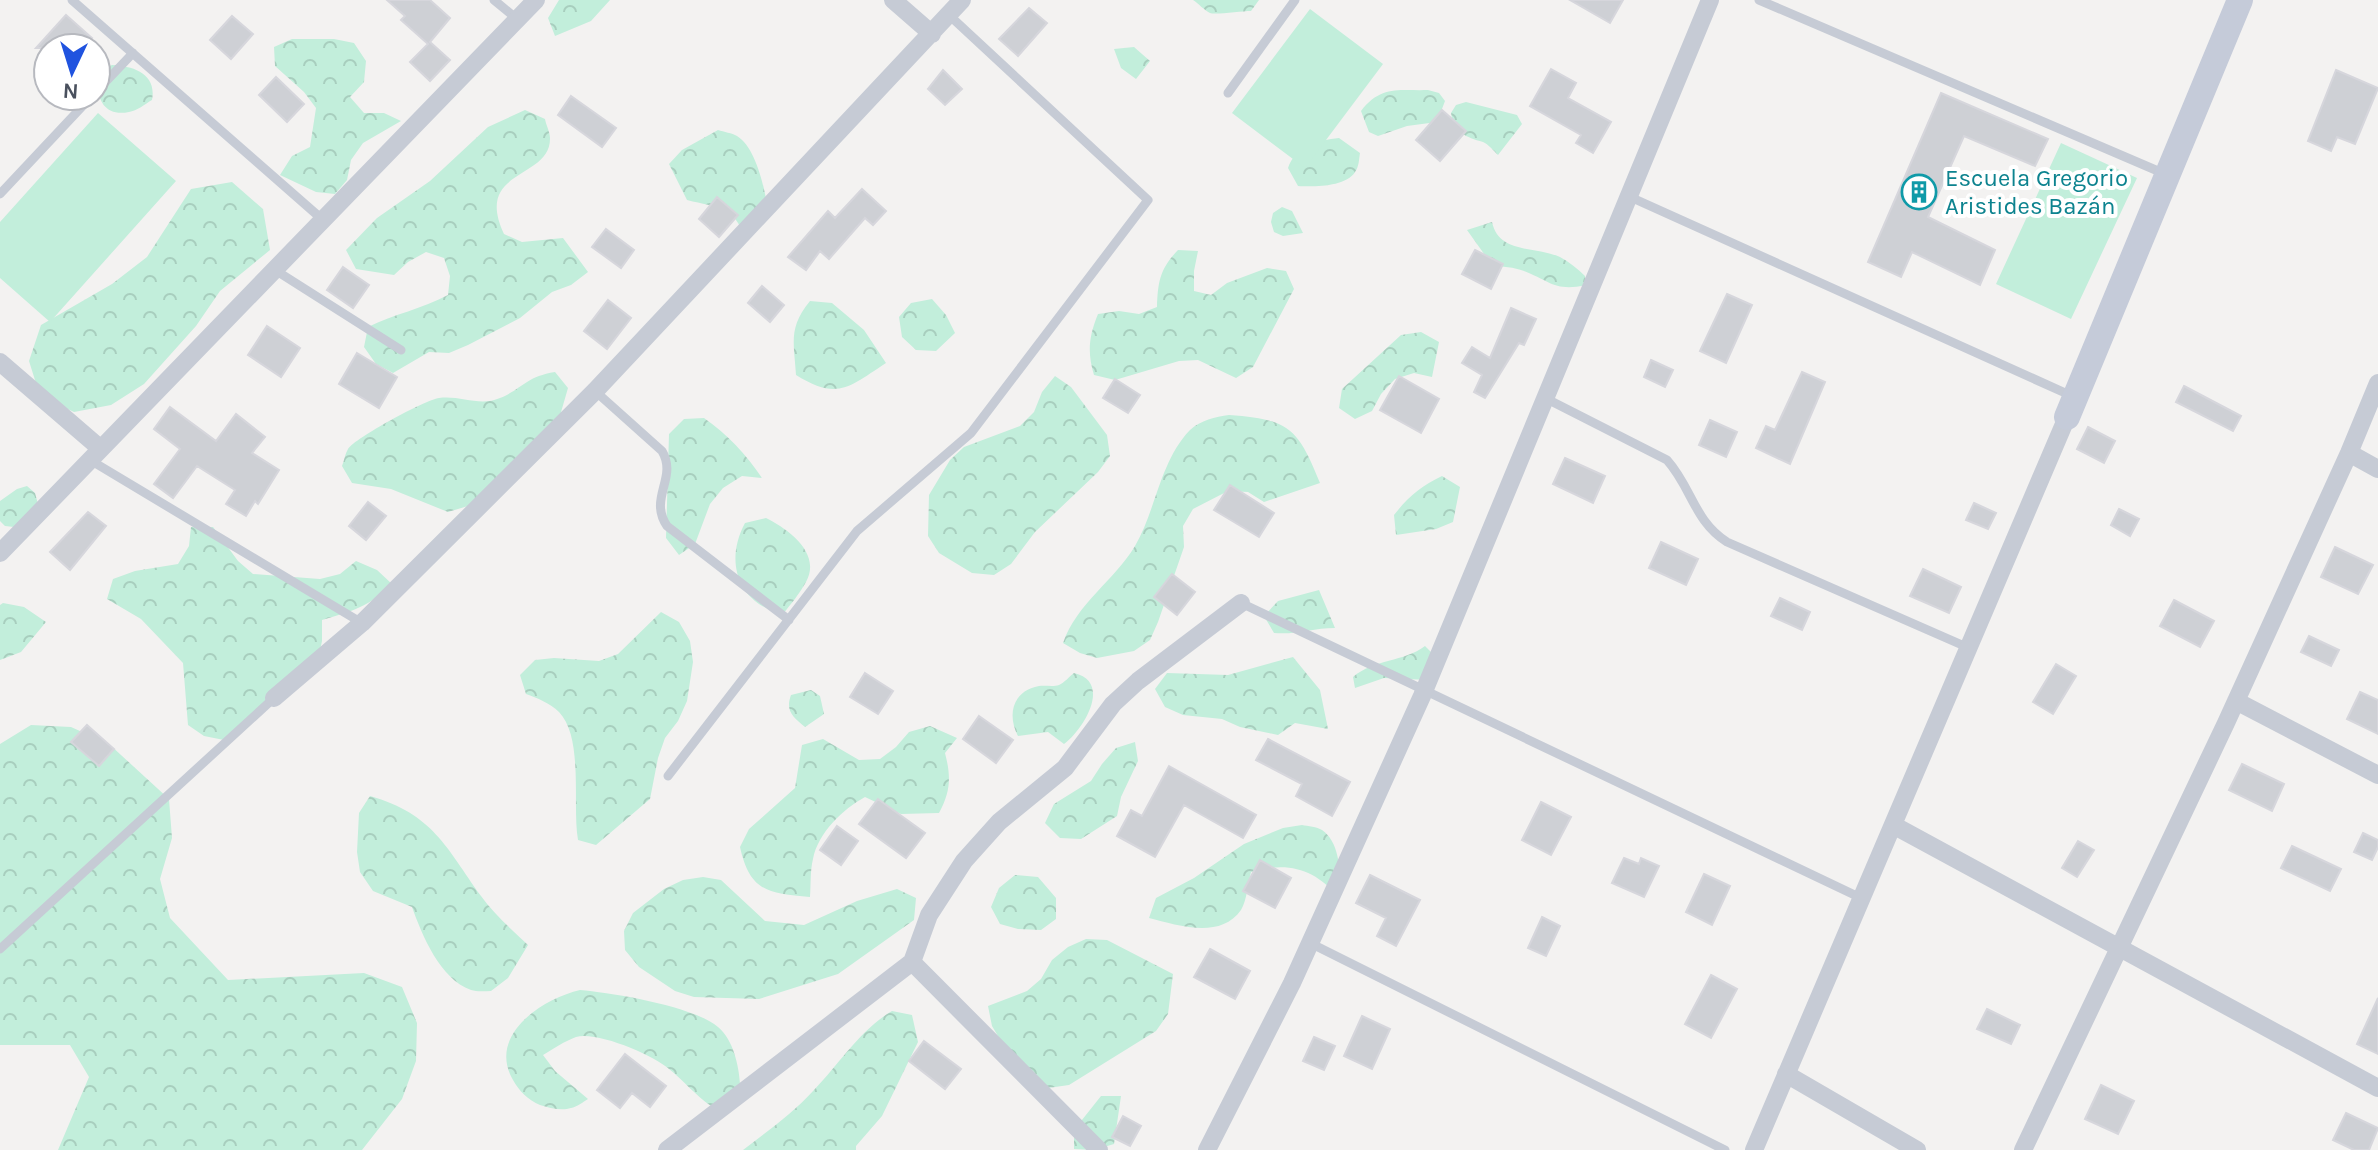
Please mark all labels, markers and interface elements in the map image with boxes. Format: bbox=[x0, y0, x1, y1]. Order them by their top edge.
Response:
north arrow bbox=[32, 32, 112, 112]
text: N bbox=[62, 77, 79, 104]
place label: Escuela Gregorio Aristides Bazán bbox=[1945, 164, 2128, 220]
building icon: Escuela Gregorio Aristides Bazán bbox=[1900, 173, 1938, 211]

